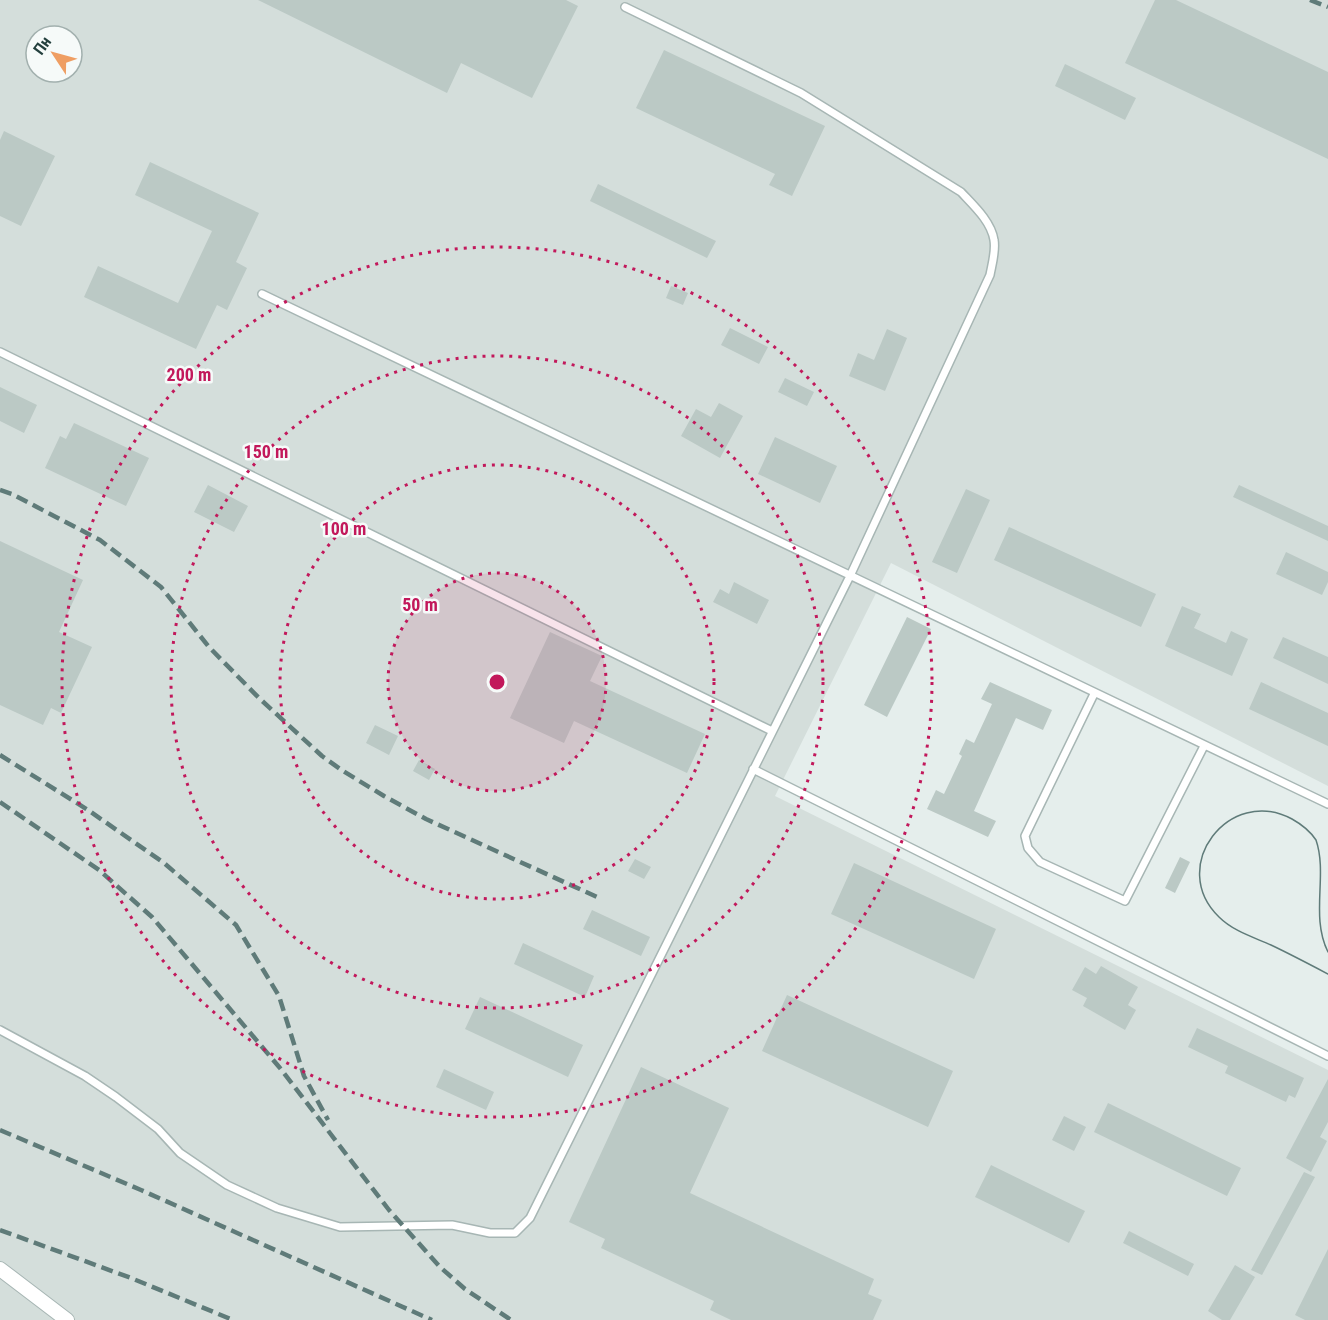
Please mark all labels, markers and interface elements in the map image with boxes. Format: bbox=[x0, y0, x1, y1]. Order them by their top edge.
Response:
north arrow bbox=[24, 24, 84, 84]
text: Пн bbox=[29, 33, 55, 58]
text: 200 m bbox=[167, 364, 211, 385]
text: 150 m bbox=[244, 441, 288, 462]
text: 100 m bbox=[322, 518, 366, 539]
text: 50 m bbox=[402, 594, 438, 615]
centre of rings bbox=[487, 672, 507, 692]

